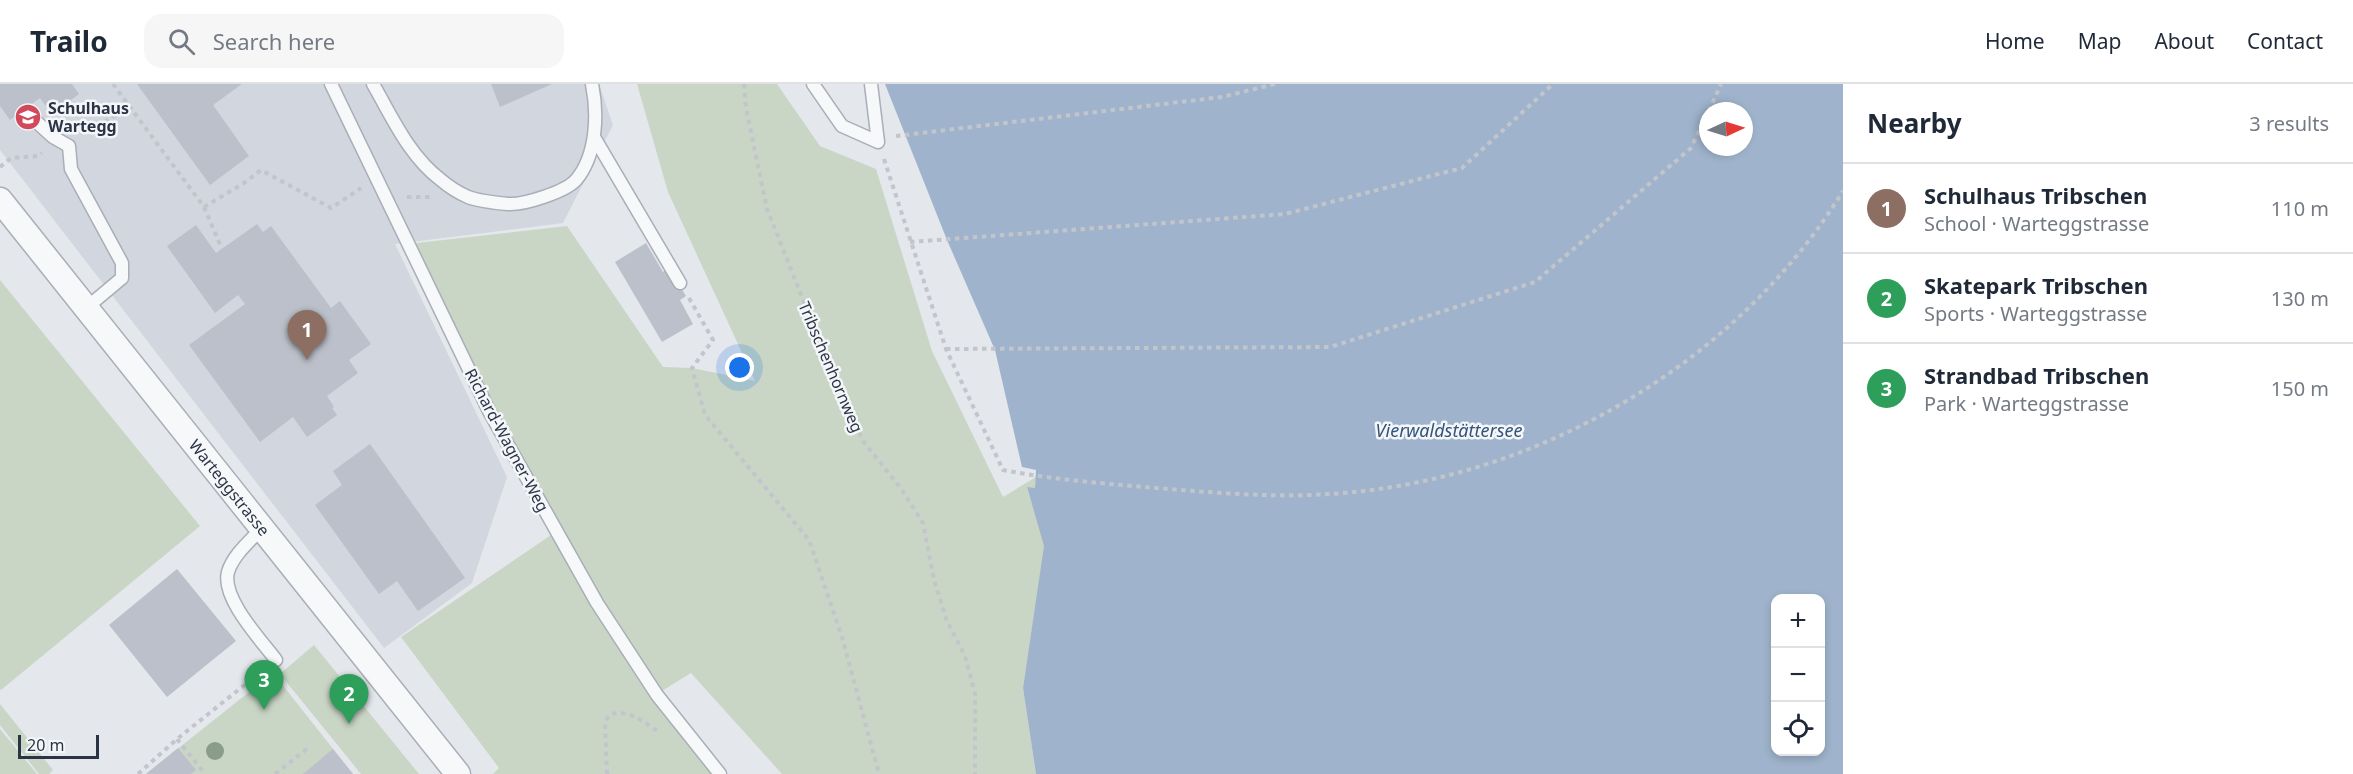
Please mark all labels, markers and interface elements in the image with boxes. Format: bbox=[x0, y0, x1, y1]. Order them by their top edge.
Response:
search box bbox=[144, 14, 564, 68]
text: Trailo bbox=[30, 22, 108, 60]
icon: search bbox=[165, 25, 198, 58]
text: Search here bbox=[213, 26, 335, 56]
text: Home bbox=[1985, 27, 2045, 55]
text: Map bbox=[2078, 27, 2121, 55]
text: About bbox=[2154, 27, 2214, 55]
text: Contact bbox=[2247, 27, 2323, 55]
place label: Schulhaus Wartegg bbox=[48, 97, 129, 137]
school or university icon: Schulhaus Wartegg bbox=[13, 102, 43, 132]
north arrow bbox=[1699, 102, 1753, 156]
text: Nearby bbox=[1867, 105, 1962, 141]
text: 3 results bbox=[2249, 110, 2329, 137]
text: Schulhaus Tribschen bbox=[1924, 180, 2147, 210]
text: 1 bbox=[1881, 195, 1892, 222]
text: 110 m bbox=[2271, 195, 2329, 222]
text: School · Warteggstrasse bbox=[1924, 210, 2149, 237]
text: Skatepark Tribschen bbox=[1924, 270, 2148, 300]
text: 2 bbox=[1881, 285, 1892, 312]
text: 130 m bbox=[2271, 285, 2329, 312]
street label: Tribschenhornweg bbox=[793, 298, 869, 436]
text: Sports · Warteggstrasse bbox=[1924, 300, 2147, 327]
pin: 1 bbox=[288, 310, 326, 360]
your location bbox=[725, 353, 754, 382]
text: Strandbad Tribschen bbox=[1924, 360, 2149, 390]
street label: Richard-Wagner-Weg bbox=[460, 364, 554, 516]
text: 3 bbox=[1881, 375, 1892, 402]
text: 150 m bbox=[2271, 375, 2329, 402]
text: Park · Warteggstrasse bbox=[1924, 390, 2129, 417]
water label: Vierwaldstättersee bbox=[1376, 418, 1522, 442]
street label: Warteggstrasse bbox=[184, 435, 275, 541]
map controls bbox=[1771, 594, 1825, 756]
button: + bbox=[1771, 594, 1825, 648]
button: − bbox=[1771, 648, 1825, 702]
pin: 3 bbox=[244, 660, 284, 710]
pin: 2 bbox=[330, 674, 368, 724]
button: locate bbox=[1771, 702, 1825, 756]
scale bar bbox=[18, 732, 99, 760]
text: 20 m bbox=[27, 734, 64, 756]

